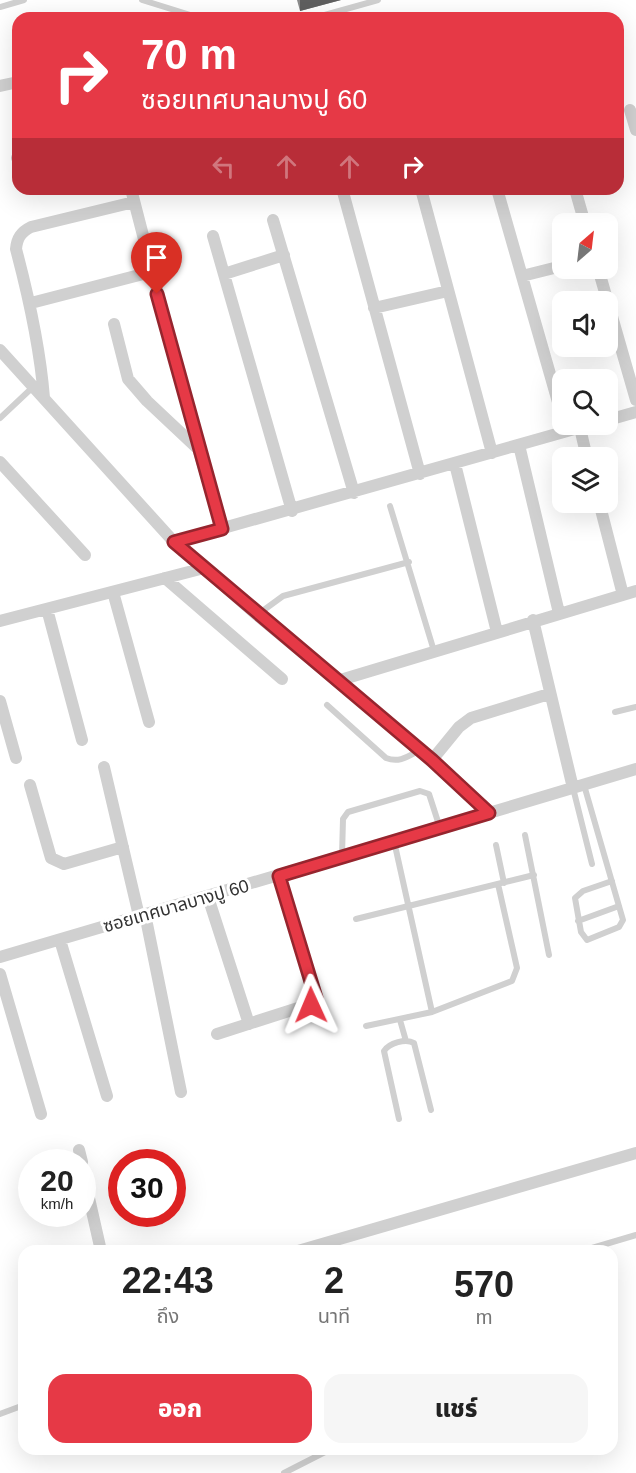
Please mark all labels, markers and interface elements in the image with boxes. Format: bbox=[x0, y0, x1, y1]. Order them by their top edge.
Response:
text: 70 m bbox=[141, 31, 237, 78]
icon: right bbox=[42, 36, 120, 114]
text: ซอยเทศบาลบางปู 60 bbox=[141, 85, 367, 115]
icon: left bbox=[207, 150, 240, 183]
icon: ahead bbox=[270, 150, 303, 183]
icon: ahead bbox=[333, 150, 366, 183]
icon: right bbox=[396, 150, 429, 183]
north arrow bbox=[552, 213, 618, 279]
map controls bbox=[552, 213, 618, 513]
pin bbox=[131, 232, 182, 294]
icon: arrive bbox=[140, 241, 173, 274]
button: sound bbox=[552, 291, 618, 357]
button: search bbox=[552, 369, 618, 435]
button: layers bbox=[552, 447, 618, 513]
street label: ซอยเทศบาลบางปู 60 bbox=[101, 876, 252, 938]
position arrow bbox=[279, 973, 343, 1037]
speed limit sign: 30 bbox=[108, 1149, 186, 1227]
text: 20 bbox=[40, 1164, 74, 1197]
text: km/h bbox=[41, 1195, 73, 1212]
text: 22:43 bbox=[122, 1260, 214, 1301]
text: 2 bbox=[324, 1260, 344, 1301]
text: 570 bbox=[454, 1264, 514, 1305]
text: ถึง bbox=[156, 1305, 179, 1327]
text: นาที bbox=[318, 1305, 350, 1327]
text: m bbox=[476, 1306, 492, 1328]
button: ออก bbox=[48, 1374, 312, 1443]
button: แชร์ bbox=[324, 1374, 588, 1443]

